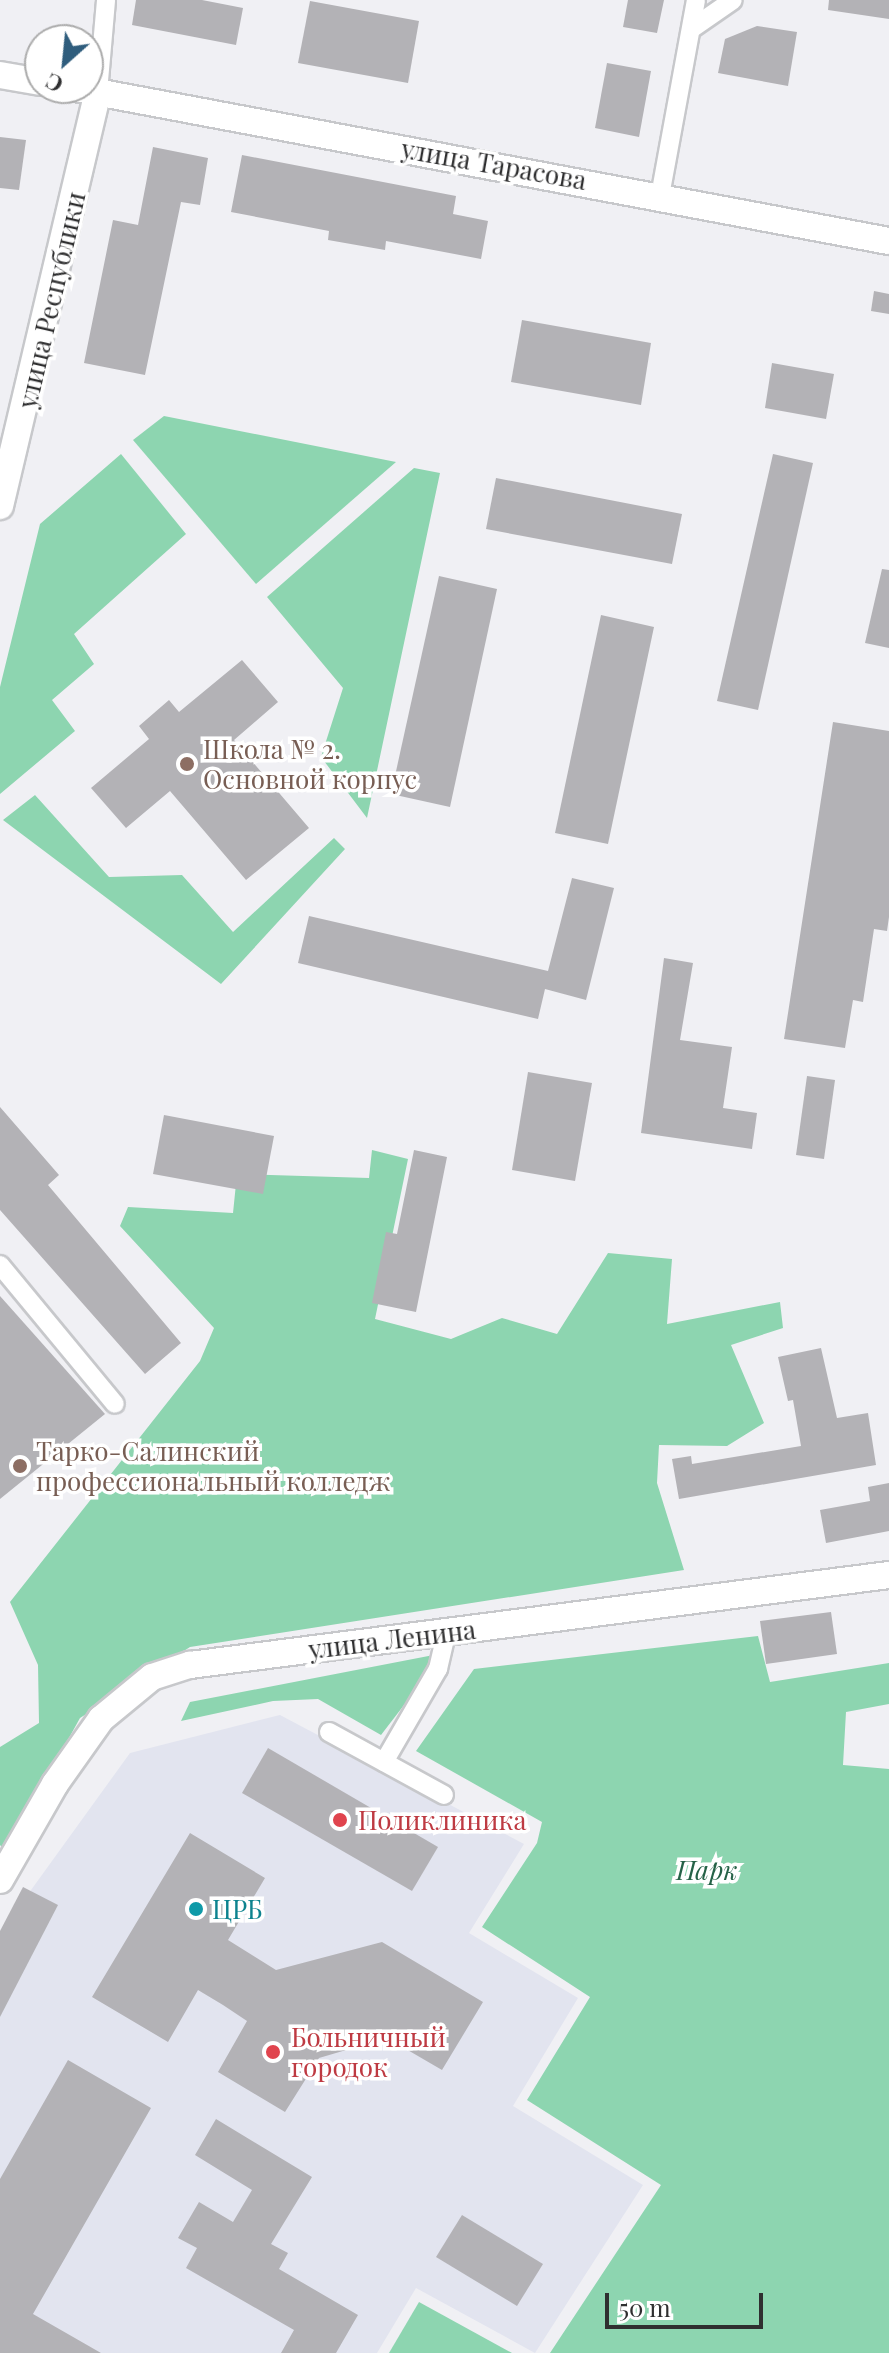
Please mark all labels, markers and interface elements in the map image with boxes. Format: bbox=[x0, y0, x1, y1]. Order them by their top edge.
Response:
north arrow bbox=[24, 24, 104, 104]
text: С bbox=[40, 67, 68, 100]
street label: улица Тарасова bbox=[399, 132, 589, 196]
street label: улица Республики bbox=[11, 189, 91, 411]
place label: Школа № 2. Основной корпус bbox=[203, 733, 417, 794]
marker: Школа № 2. Основной корпус bbox=[178, 755, 196, 773]
place label: Тарко-Салинский профессиональный колледж bbox=[36, 1435, 390, 1496]
marker: Тарко-Салинский профессиональный колледж bbox=[11, 1457, 29, 1475]
street label: улица Ленина bbox=[307, 1613, 477, 1665]
place label: Поликлиника bbox=[358, 1804, 526, 1836]
marker: Поликлиника bbox=[329, 1809, 351, 1831]
park label: Парк bbox=[676, 1854, 738, 1886]
place label: ЦРБ bbox=[212, 1893, 263, 1925]
marker: ЦРБ bbox=[187, 1900, 205, 1918]
place label: Больничный городок bbox=[291, 2021, 446, 2082]
marker: Больничный городок bbox=[262, 2041, 284, 2063]
scale bar bbox=[609, 2277, 767, 2327]
text: 50 m bbox=[619, 2291, 671, 2323]

